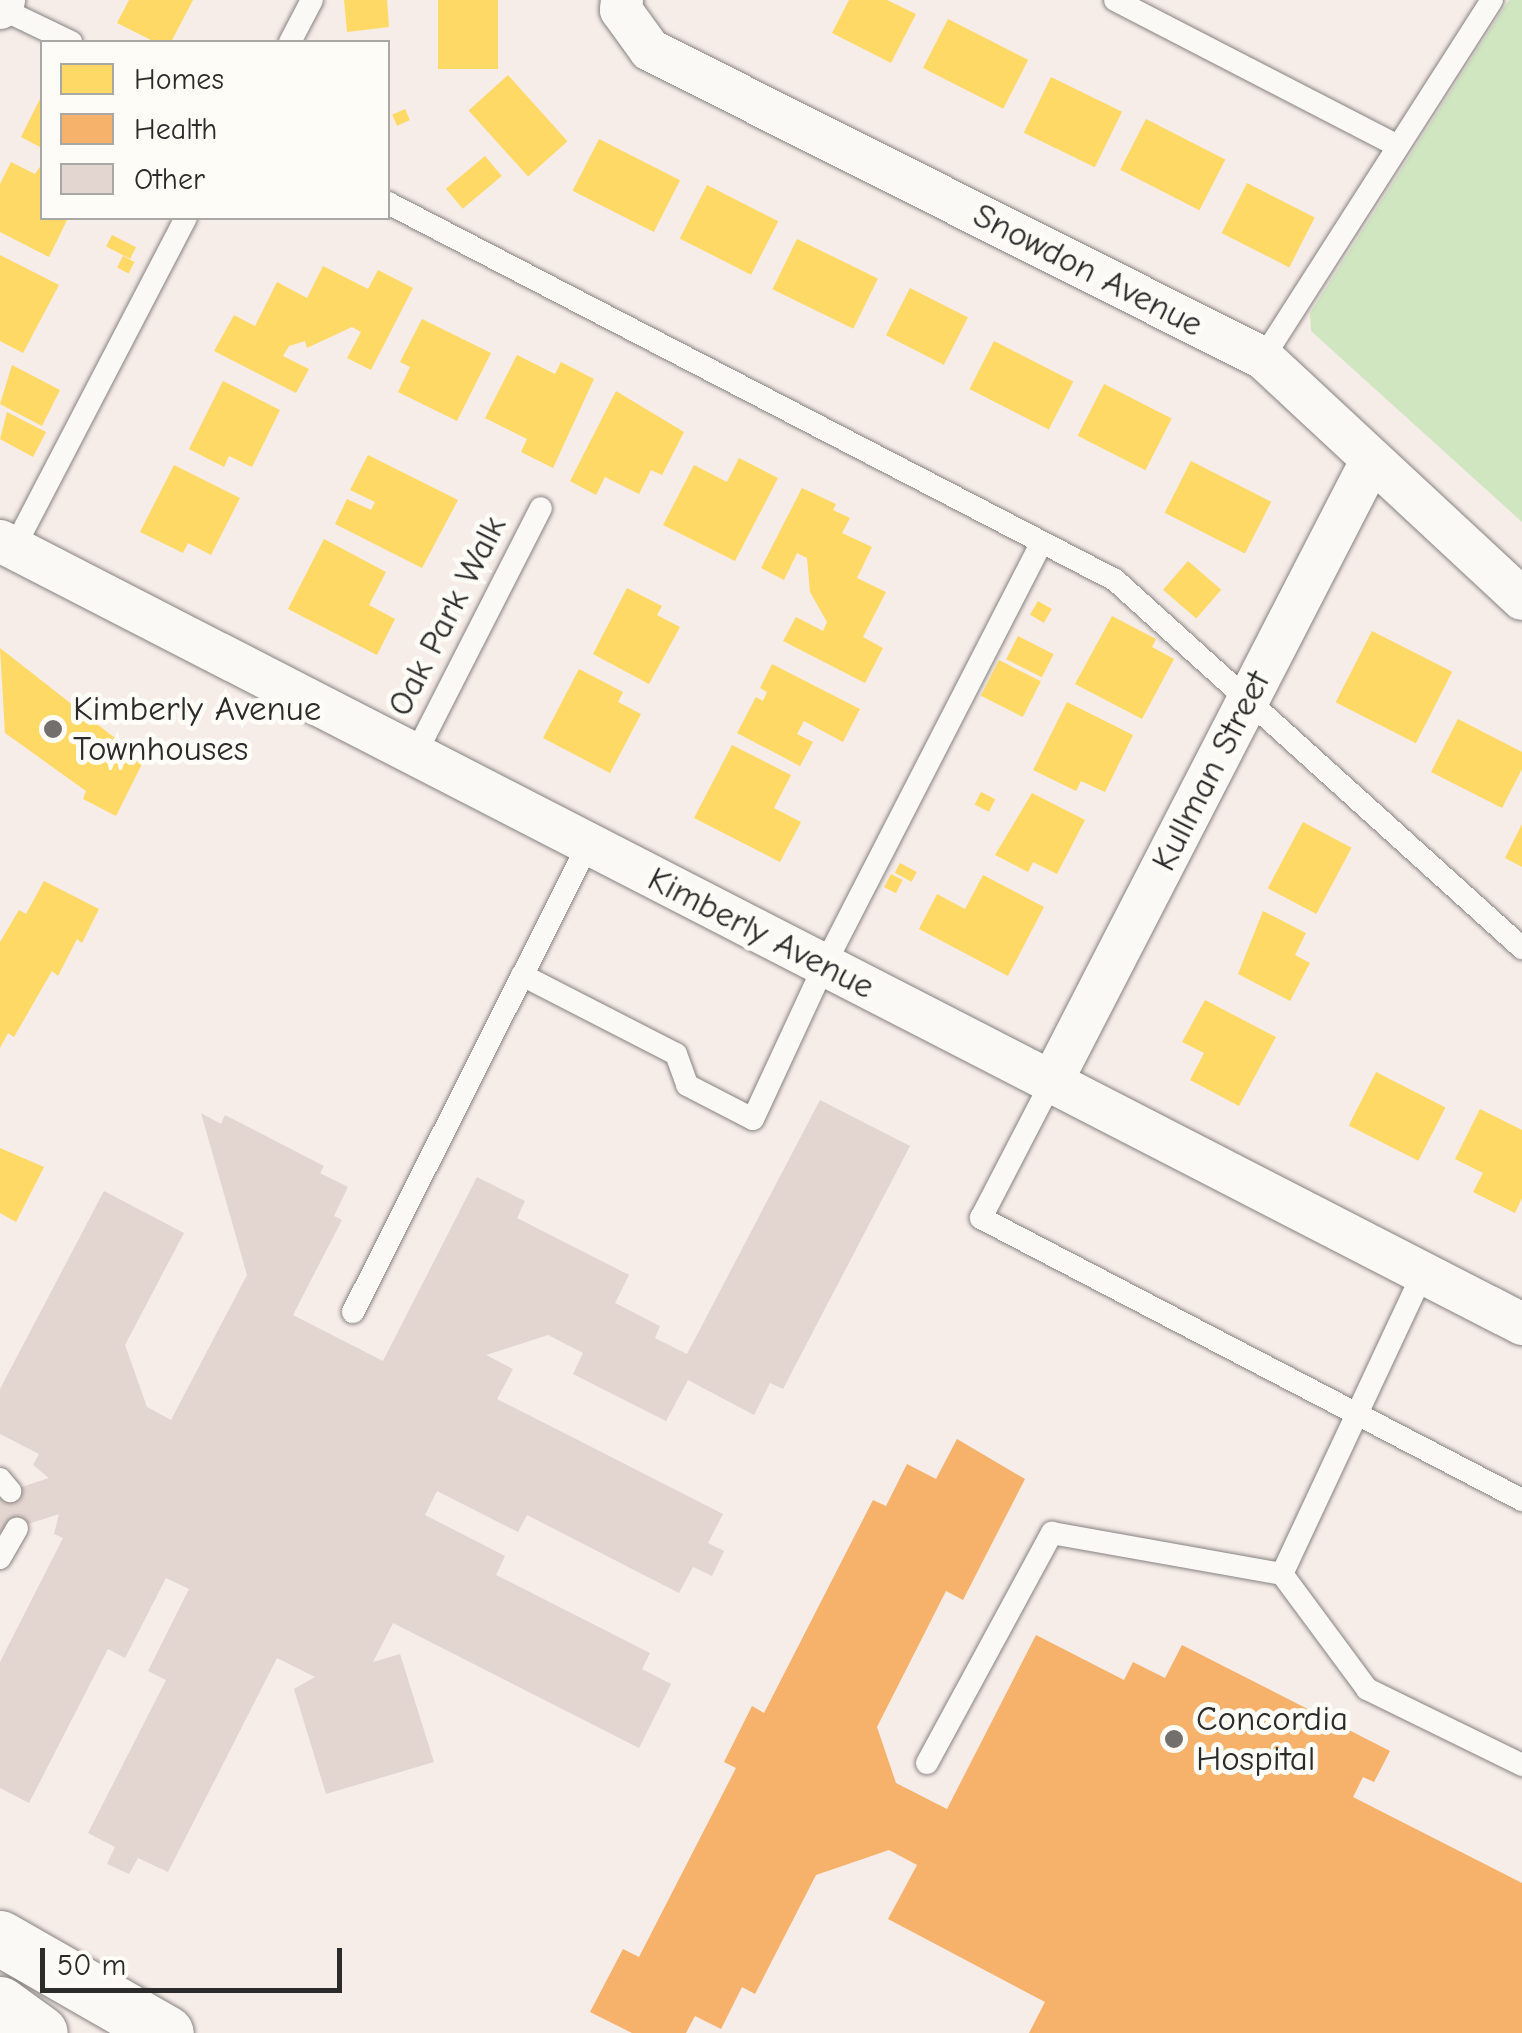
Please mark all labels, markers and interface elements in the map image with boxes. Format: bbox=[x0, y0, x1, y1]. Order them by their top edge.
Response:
legend bbox=[40, 40, 390, 220]
text: Homes bbox=[134, 62, 224, 97]
text: Health bbox=[134, 112, 217, 147]
text: Other bbox=[134, 162, 205, 197]
street label: Snowdon Avenue bbox=[966, 194, 1210, 346]
street label: Oak Park Walk bbox=[379, 509, 515, 723]
street label: Kullman Street bbox=[1143, 664, 1279, 878]
place label: Kimberly Avenue Townhouses bbox=[73, 688, 321, 770]
marker: Kimberly Avenue Townhouses bbox=[42, 718, 64, 740]
street label: Kimberly Avenue bbox=[641, 858, 881, 1008]
place label: Concordia Hospital bbox=[1196, 1698, 1348, 1780]
marker: Concordia Hospital bbox=[1161, 1726, 1187, 1752]
scale bar bbox=[45, 1928, 348, 1990]
text: 50 m bbox=[57, 1948, 126, 1983]

